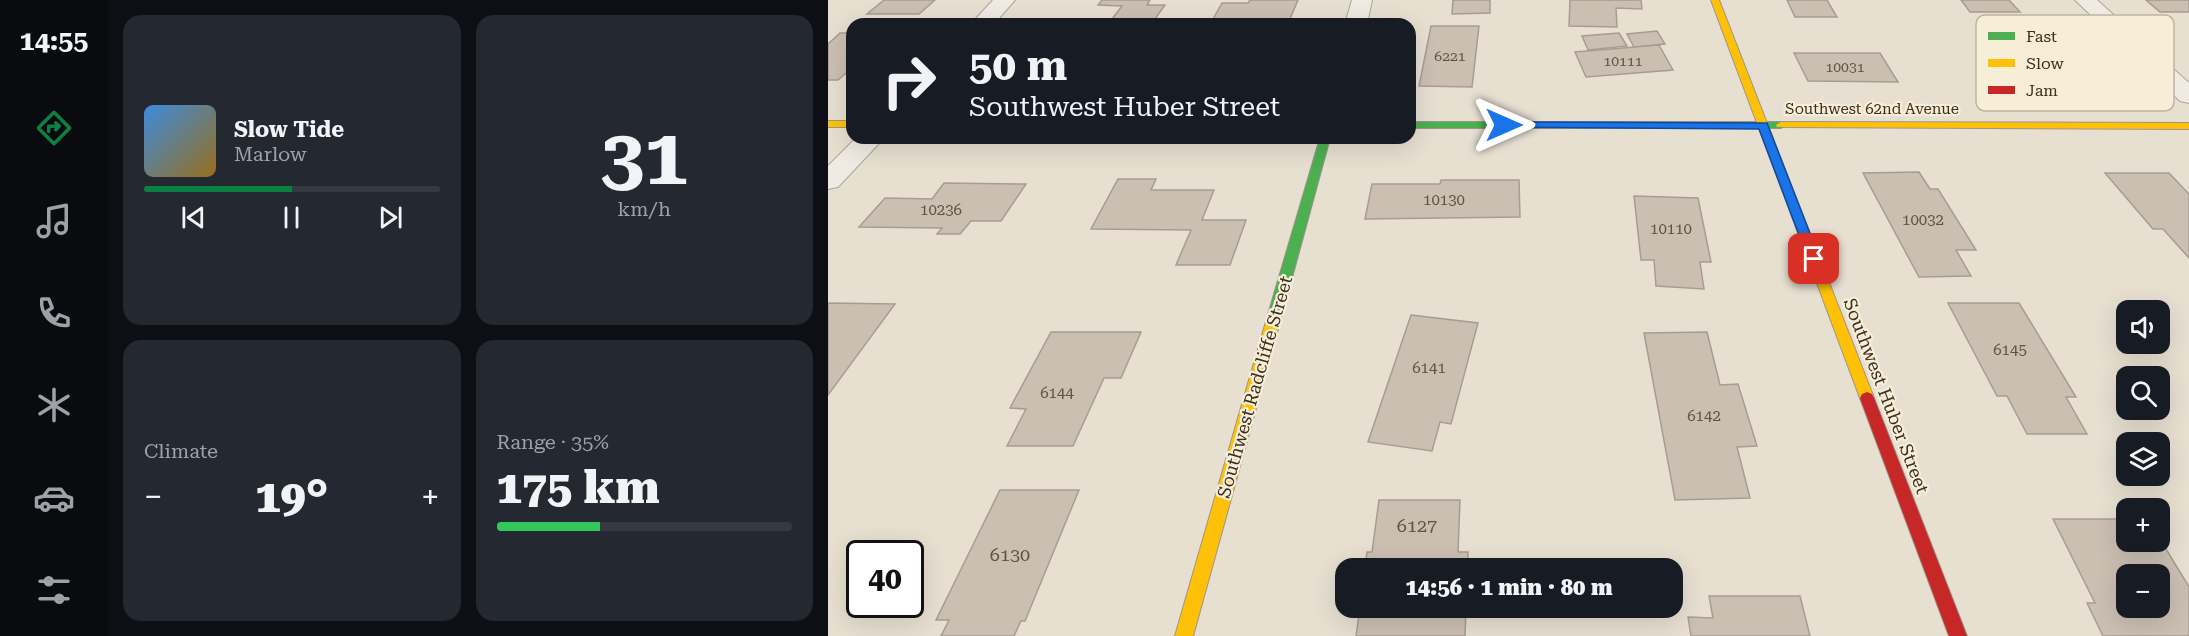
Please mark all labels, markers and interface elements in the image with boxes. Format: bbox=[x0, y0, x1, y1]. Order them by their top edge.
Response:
legend bbox=[1976, 15, 2174, 111]
text: 14:55 bbox=[20, 25, 88, 57]
text: Fast bbox=[2026, 27, 2057, 46]
text: 50 m bbox=[969, 41, 1067, 90]
icon: right bbox=[870, 42, 948, 120]
house number: 6221 bbox=[1434, 48, 1466, 64]
house number: 10111 bbox=[1603, 53, 1643, 69]
text: Slow bbox=[2026, 54, 2064, 73]
house number: 10031 bbox=[1825, 59, 1865, 75]
text: Jam bbox=[2026, 81, 2058, 100]
text: Southwest Huber Street bbox=[969, 91, 1280, 123]
position arrow bbox=[1472, 93, 1536, 157]
street label: Southwest 62nd Avenue bbox=[1785, 100, 1959, 118]
icon: directions bbox=[33, 107, 75, 149]
text: 31 bbox=[601, 112, 688, 203]
text: Slow Tide bbox=[234, 117, 344, 142]
text: Marlow bbox=[234, 142, 307, 166]
house number: 10130 bbox=[1423, 191, 1465, 209]
text: km/h bbox=[617, 197, 671, 221]
icon: music bbox=[33, 200, 75, 242]
icon: previous bbox=[177, 201, 210, 234]
icon: pause bbox=[275, 201, 308, 234]
icon: next bbox=[374, 201, 407, 234]
house number: 10236 bbox=[920, 201, 962, 219]
house number: 10032 bbox=[1902, 211, 1944, 229]
house number: 10110 bbox=[1650, 220, 1692, 238]
pin bbox=[1788, 233, 1839, 284]
icon: arrive bbox=[1797, 242, 1830, 275]
street label: Southwest Radcliffe Street bbox=[1213, 273, 1296, 500]
icon: phone bbox=[33, 292, 75, 334]
street label: Southwest Huber Street bbox=[1840, 295, 1934, 497]
map controls bbox=[2116, 300, 2170, 618]
button: sound bbox=[2116, 300, 2170, 354]
house number: 6145 bbox=[1993, 341, 2027, 359]
house number: 6141 bbox=[1412, 359, 1446, 377]
button: search bbox=[2116, 366, 2170, 420]
icon: climate bbox=[33, 384, 75, 426]
house number: 6144 bbox=[1040, 384, 1074, 402]
house number: 6142 bbox=[1687, 407, 1721, 425]
text: Range · 35% bbox=[497, 430, 609, 454]
button: layers bbox=[2116, 432, 2170, 486]
text: Climate bbox=[144, 439, 218, 463]
text: 175 km bbox=[497, 461, 660, 514]
text: 19° bbox=[255, 470, 328, 523]
icon: car bbox=[33, 477, 75, 519]
text: − bbox=[144, 477, 162, 516]
text: + bbox=[421, 477, 440, 516]
button: + bbox=[2116, 498, 2170, 552]
house number: 6127 bbox=[1397, 515, 1437, 536]
speed limit sign: 40 bbox=[846, 540, 924, 618]
house number: 6130 bbox=[990, 544, 1030, 565]
button: − bbox=[2116, 564, 2170, 618]
icon: filters bbox=[33, 569, 75, 611]
text: 14:56 · 1 min · 80 m bbox=[1405, 575, 1613, 600]

